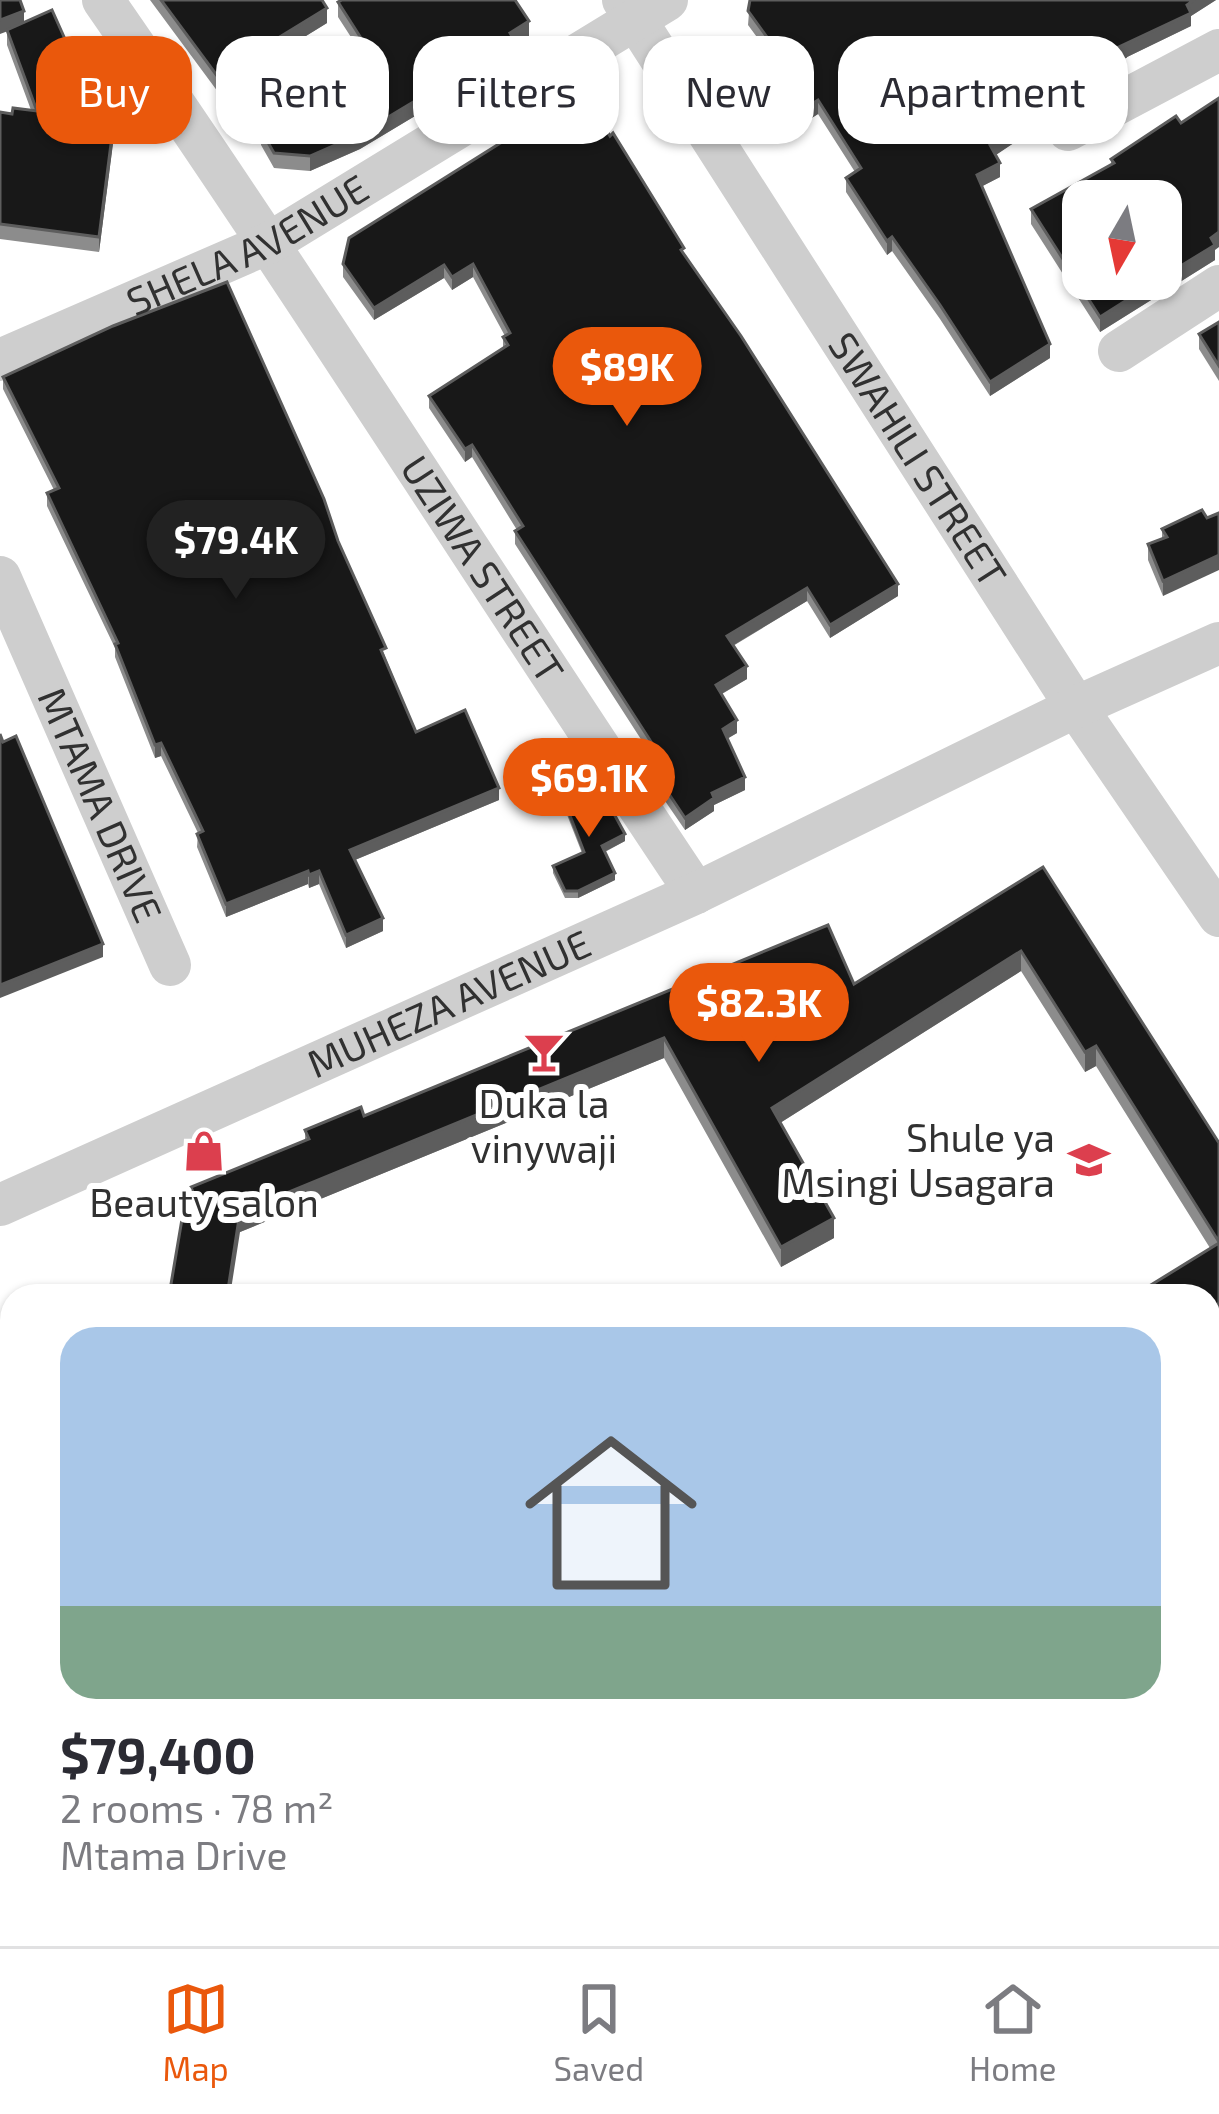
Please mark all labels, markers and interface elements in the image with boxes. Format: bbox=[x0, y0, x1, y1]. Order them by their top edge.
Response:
chip: Buy bbox=[36, 36, 192, 144]
chip: Rent bbox=[216, 36, 389, 144]
chip: Filters bbox=[413, 36, 619, 144]
chip: New bbox=[643, 36, 814, 144]
chip: Apartment bbox=[838, 36, 1128, 144]
street label: SHELA AVENUE bbox=[119, 163, 376, 324]
north arrow bbox=[1062, 180, 1182, 300]
map controls bbox=[1062, 180, 1182, 300]
street label: SWAHILI STREET bbox=[820, 323, 1018, 595]
pin: $89K bbox=[556, 327, 698, 429]
text: $89K bbox=[580, 342, 674, 389]
street label: UZIWA STREET bbox=[392, 446, 575, 691]
pin: $79.4K bbox=[138, 500, 334, 602]
text: $79.4K bbox=[173, 515, 299, 562]
street label: MTAMA DRIVE bbox=[29, 680, 173, 929]
pin: $69.1K bbox=[491, 738, 687, 840]
text: $69.1K bbox=[530, 753, 648, 800]
street label: MUHEZA AVENUE bbox=[300, 919, 597, 1086]
pin: $82.3K bbox=[661, 963, 857, 1065]
text: $82.3K bbox=[696, 978, 822, 1025]
bar icon: Duka la vinywaji bbox=[521, 1029, 567, 1075]
place label: Duka la vinywaji bbox=[471, 1079, 617, 1171]
place label: Shule ya Msingi Usagara bbox=[781, 1113, 1055, 1205]
shop icon: Beauty salon bbox=[181, 1128, 227, 1174]
school or university icon: Shule ya Msingi Usagara bbox=[1066, 1137, 1112, 1183]
place label: Beauty salon bbox=[89, 1178, 319, 1225]
icon: home bbox=[503, 1405, 719, 1621]
text: $79,400 bbox=[60, 1723, 256, 1784]
text: 2 rooms · 78 m² bbox=[60, 1784, 333, 1831]
text: Mtama Drive bbox=[60, 1831, 287, 1878]
tab: Map bbox=[162, 1976, 229, 2088]
tab: Saved bbox=[554, 1976, 644, 2088]
tab: Home bbox=[969, 1976, 1057, 2088]

